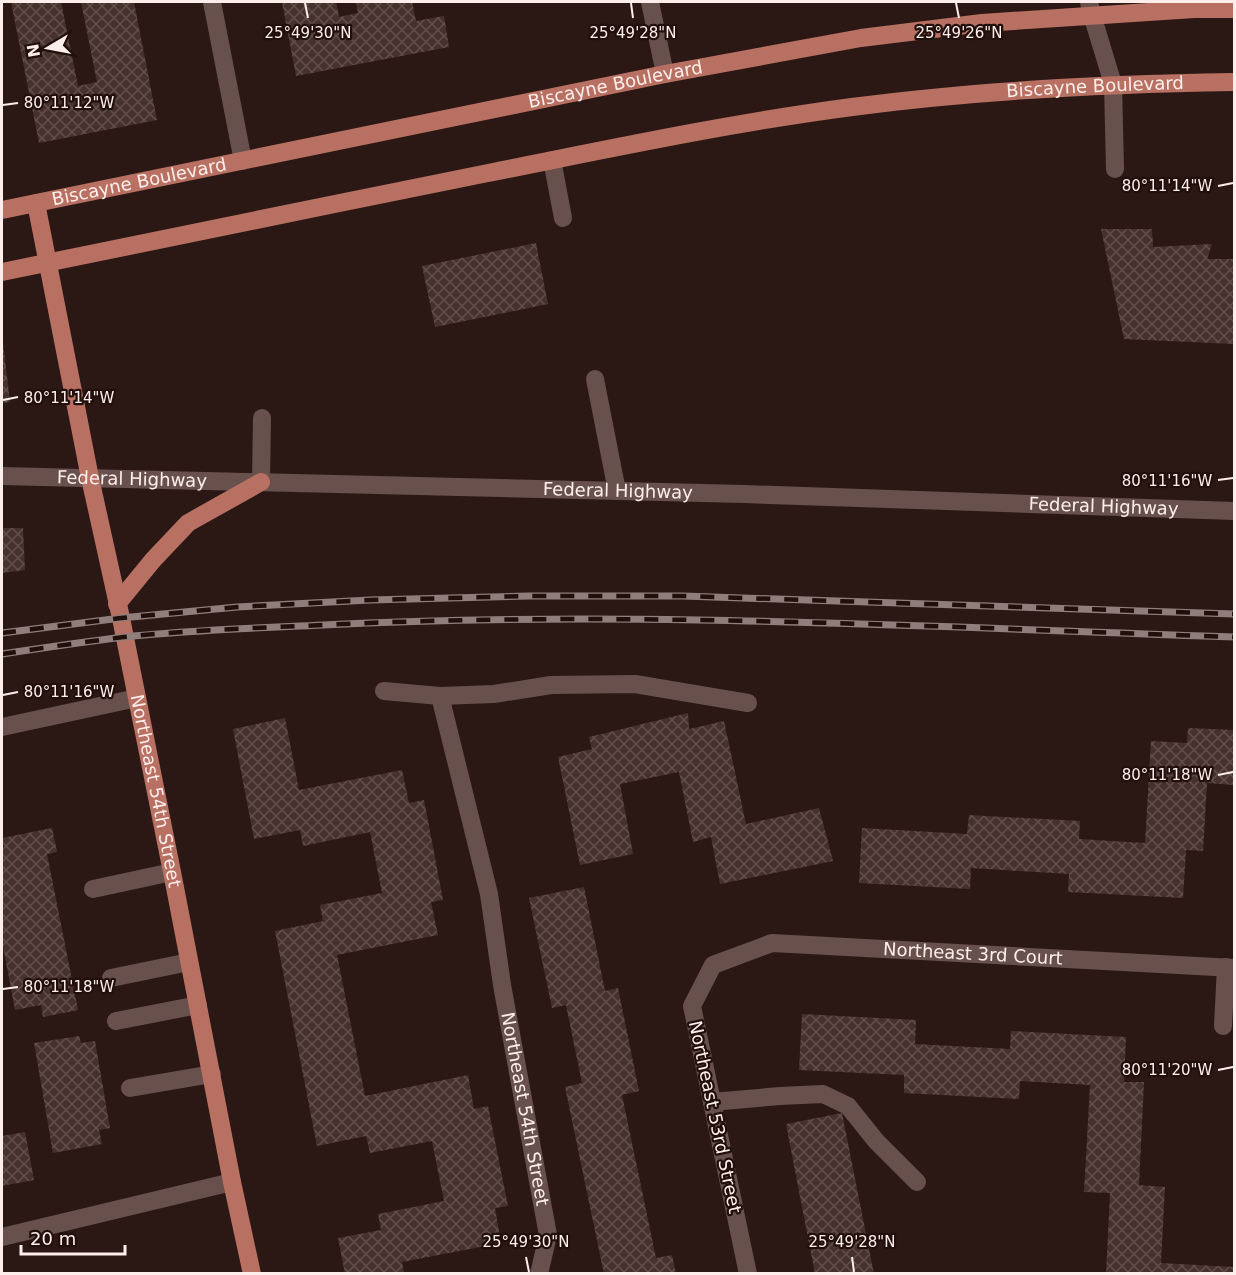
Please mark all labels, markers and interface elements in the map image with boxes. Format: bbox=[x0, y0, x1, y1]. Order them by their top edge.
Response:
north arrow bbox=[18, 18, 78, 78]
text: 25°49'30"N bbox=[264, 24, 352, 42]
text: 25°49'28"N bbox=[589, 24, 677, 42]
text: 25°49'26"N bbox=[915, 24, 1003, 42]
text: N bbox=[23, 42, 44, 59]
street label: Biscayne Boulevard bbox=[526, 56, 704, 112]
street label: Biscayne Boulevard bbox=[1006, 72, 1184, 101]
text: 80°11'12"W bbox=[24, 94, 114, 112]
street label: Biscayne Boulevard bbox=[50, 153, 228, 210]
text: 80°11'14"W bbox=[1122, 177, 1212, 195]
text: 80°11'14"W bbox=[24, 389, 114, 407]
street label: Federal Highway bbox=[57, 466, 208, 491]
text: 80°11'16"W bbox=[1122, 472, 1212, 490]
street label: Federal Highway bbox=[543, 478, 693, 503]
street label: Federal Highway bbox=[1028, 493, 1179, 519]
text: 80°11'16"W bbox=[24, 683, 114, 701]
street label: Northeast 54th Street bbox=[127, 692, 186, 889]
text: 80°11'18"W bbox=[1122, 766, 1212, 784]
street label: Northeast 3rd Court bbox=[883, 938, 1063, 969]
text: 80°11'18"W bbox=[24, 978, 114, 996]
street label: Northeast 54th Street bbox=[497, 1010, 553, 1207]
street label: Northeast 53rd Street bbox=[685, 1019, 746, 1215]
text: 80°11'20"W bbox=[1122, 1061, 1212, 1079]
scale bar bbox=[21, 1218, 124, 1256]
text: 20 m bbox=[30, 1228, 76, 1249]
text: 25°49'30"N bbox=[482, 1233, 570, 1251]
text: 25°49'28"N bbox=[808, 1233, 896, 1251]

